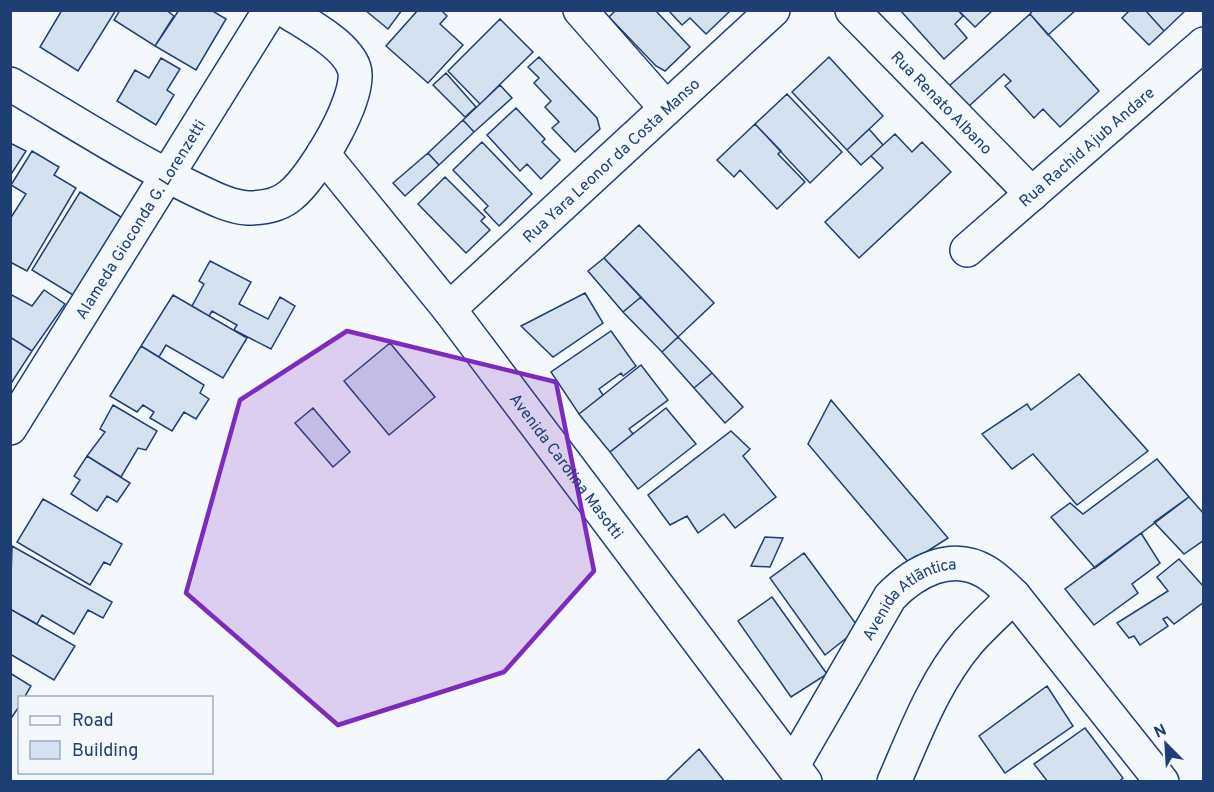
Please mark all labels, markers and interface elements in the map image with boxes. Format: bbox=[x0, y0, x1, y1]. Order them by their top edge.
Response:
street label: Rua Renato Albano bbox=[886, 48, 996, 160]
street label: Rua Yara Leonor da Costa Manso bbox=[519, 75, 705, 248]
street label: Rua Rachid Ajub Andare bbox=[1016, 84, 1159, 212]
street label: Alameda Gioconda G. Lorenzetti bbox=[72, 117, 211, 324]
street label: Avenida Carolina Masotti bbox=[504, 390, 627, 544]
street label: Avenida Atlãntica bbox=[859, 555, 957, 645]
legend bbox=[18, 696, 213, 774]
text: Road bbox=[72, 710, 114, 733]
north arrow bbox=[1136, 714, 1196, 774]
text: N bbox=[1151, 721, 1170, 744]
text: Building bbox=[72, 740, 138, 763]

